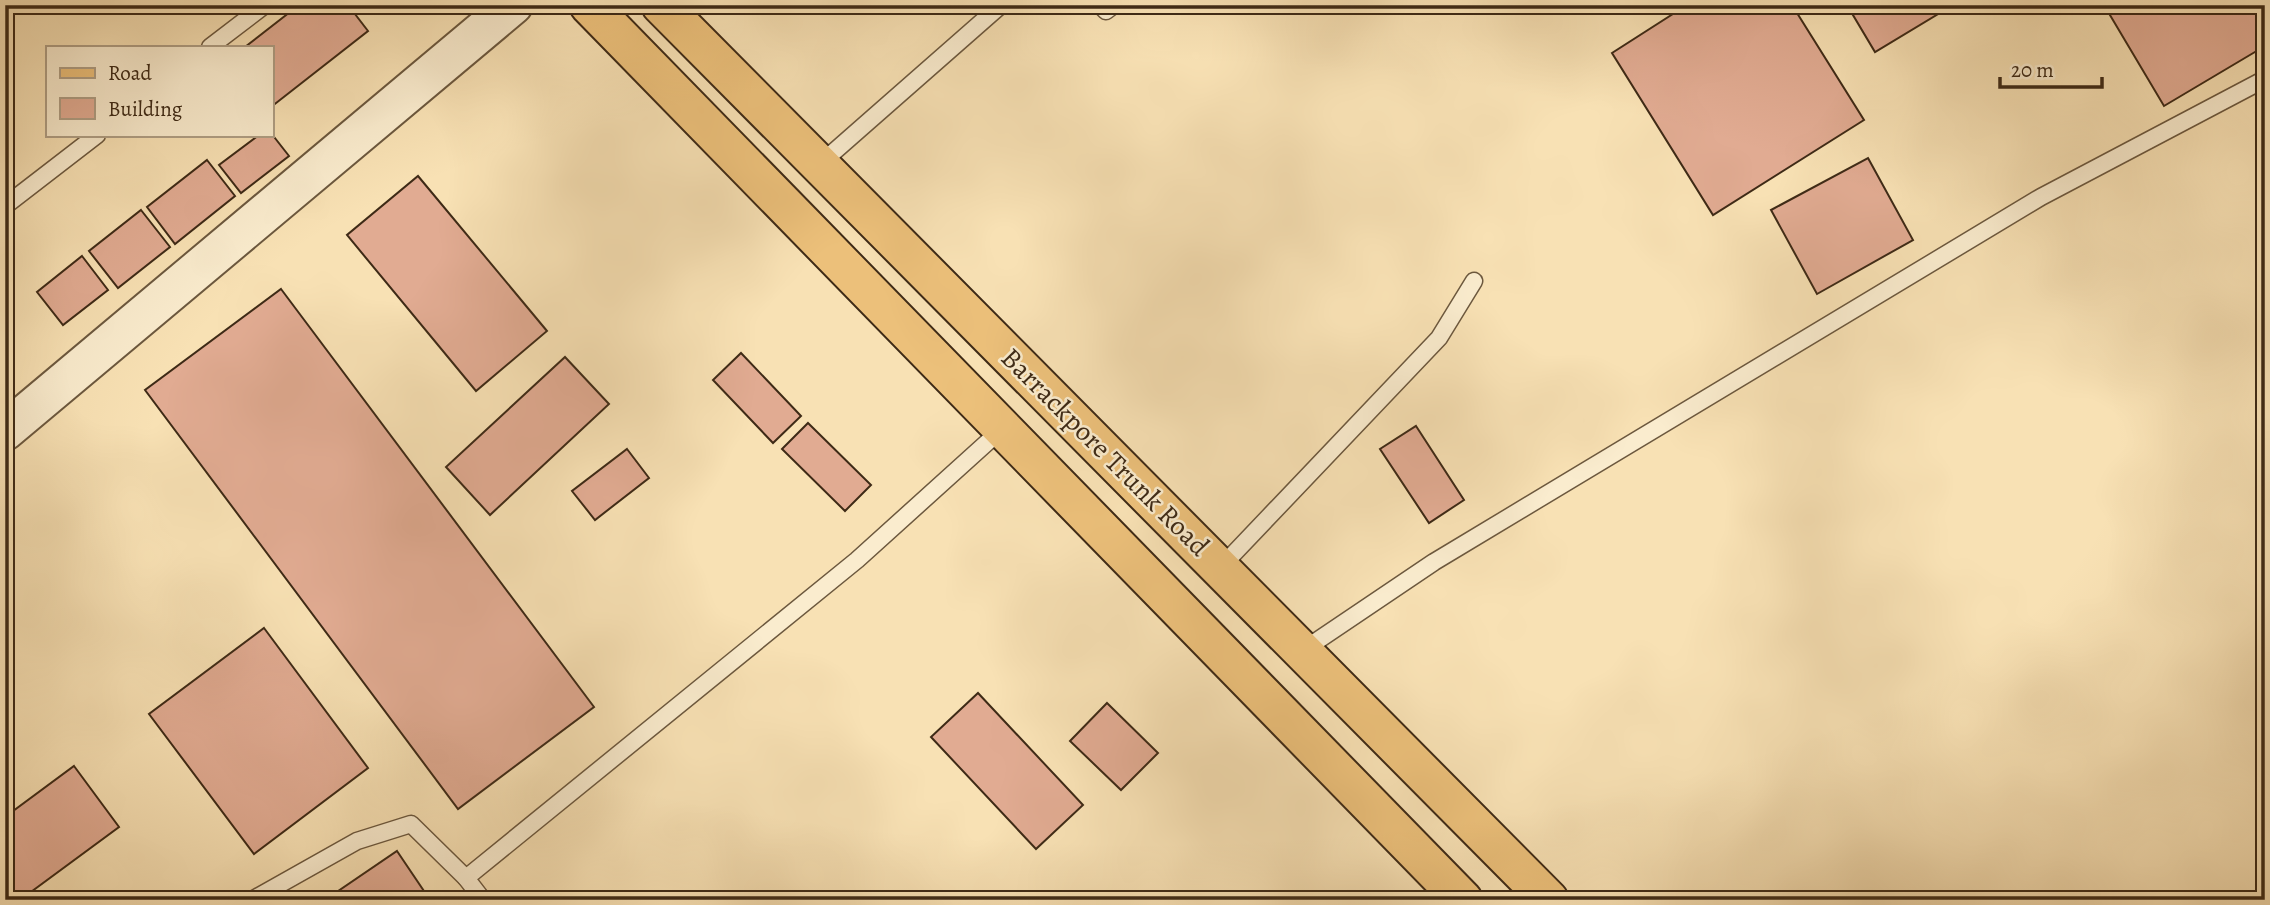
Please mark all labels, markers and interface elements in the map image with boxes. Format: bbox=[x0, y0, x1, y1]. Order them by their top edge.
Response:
legend bbox=[46, 46, 273, 136]
scale bar bbox=[2000, 46, 2102, 90]
text: 20 m bbox=[2011, 56, 2054, 84]
text: Road bbox=[108, 59, 152, 87]
text: Building bbox=[108, 95, 183, 123]
street label: Barrackpore Trunk Road bbox=[992, 339, 1218, 565]

